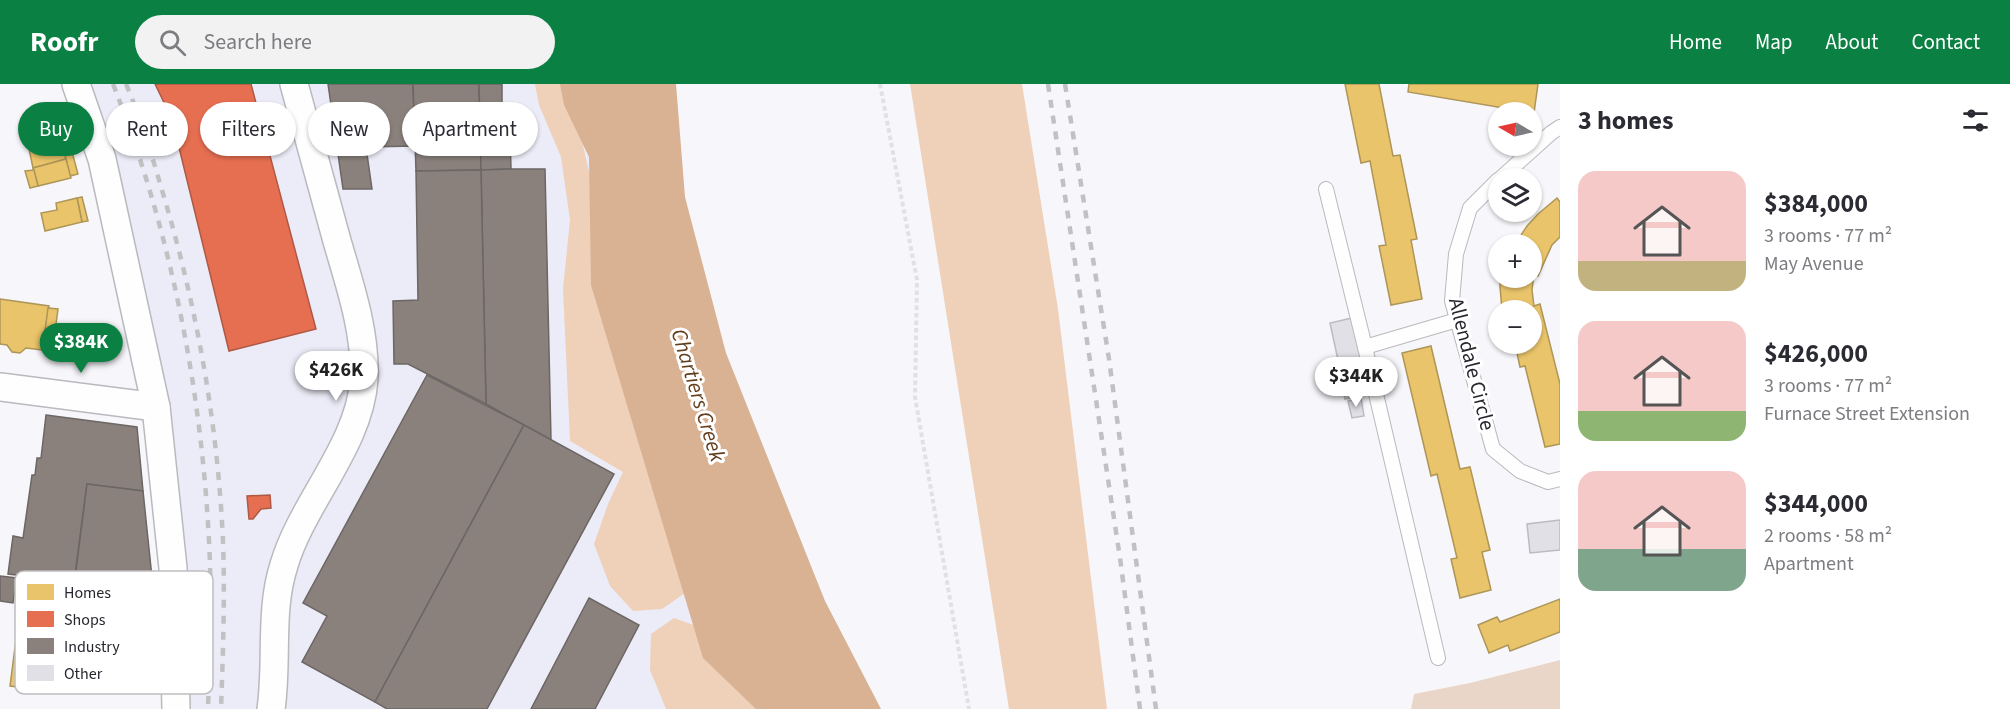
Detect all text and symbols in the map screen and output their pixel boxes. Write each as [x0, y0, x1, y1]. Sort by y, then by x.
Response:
search box [135, 15, 555, 69]
text: Roofr [30, 22, 99, 62]
icon: search [156, 26, 189, 59]
text: Search here [204, 26, 312, 58]
text: Home [1669, 27, 1722, 57]
text: Map [1755, 27, 1793, 57]
text: About [1826, 27, 1878, 57]
text: Contact [1911, 27, 1980, 57]
chip: Buy [18, 102, 94, 156]
chip: Rent [106, 102, 188, 156]
chip: Filters [200, 102, 296, 156]
chip: New [308, 102, 390, 156]
chip: Apartment [402, 102, 538, 156]
north arrow [1488, 102, 1542, 156]
map controls [1488, 102, 1542, 354]
text: 3 homes [1578, 102, 1673, 139]
icon: filters [1959, 104, 1992, 137]
button: layers [1488, 168, 1542, 222]
text: $384,000 [1764, 185, 1868, 222]
icon: home [1626, 195, 1698, 267]
text: 3 rooms · 77 m² [1764, 222, 1892, 250]
button: + [1488, 234, 1542, 288]
text: May Avenue [1764, 250, 1864, 278]
street label: Allendale Circle [1441, 294, 1503, 434]
button: − [1488, 300, 1542, 354]
pin: $384K [39, 323, 123, 374]
water label: Chartiers Creek [663, 325, 734, 466]
text: $384K [54, 328, 108, 356]
text: $426,000 [1764, 335, 1868, 372]
icon: home [1626, 345, 1698, 417]
pin: $426K [294, 351, 378, 402]
text: $426K [309, 356, 363, 384]
pin: $344K [1314, 357, 1398, 408]
text: $344K [1329, 362, 1383, 390]
text: 3 rooms · 77 m² [1764, 372, 1892, 400]
text: Furnace Street Extension [1764, 400, 1970, 428]
text: $344,000 [1764, 485, 1868, 522]
icon: home [1626, 495, 1698, 567]
text: 2 rooms · 58 m² [1764, 522, 1892, 550]
text: Apartment [1764, 550, 1854, 578]
legend [15, 571, 213, 694]
text: Homes [64, 582, 111, 604]
text: Shops [64, 609, 106, 631]
text: Industry [64, 636, 120, 658]
text: Other [64, 663, 103, 685]

